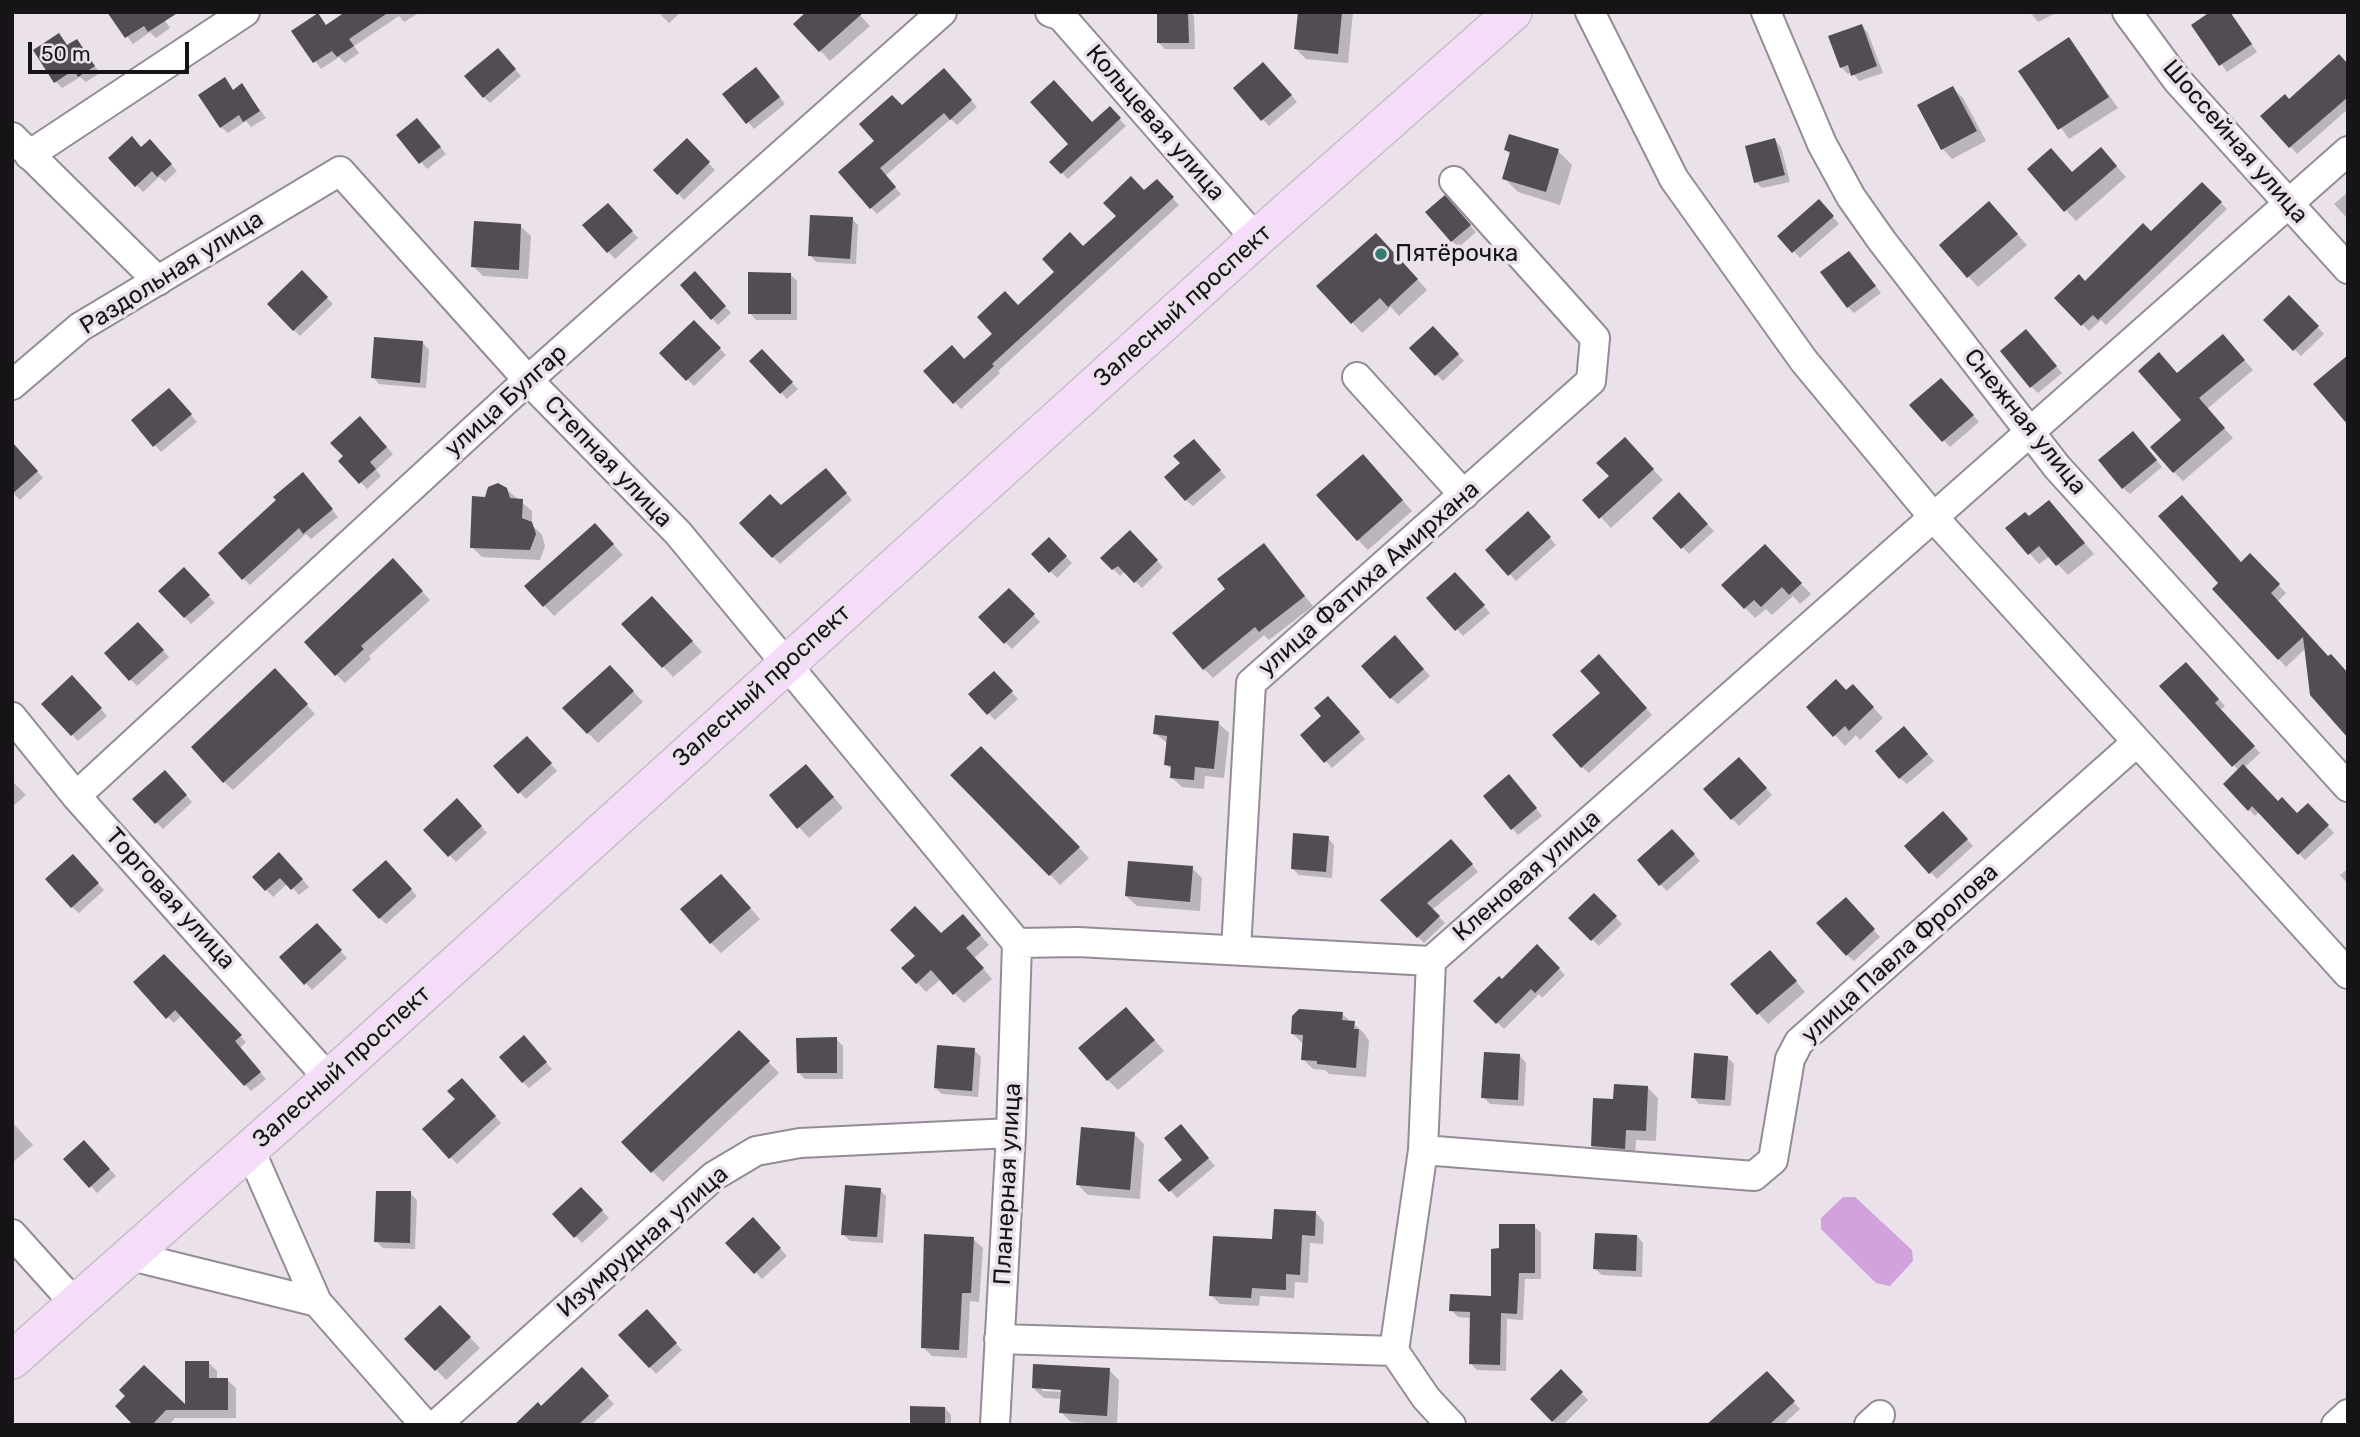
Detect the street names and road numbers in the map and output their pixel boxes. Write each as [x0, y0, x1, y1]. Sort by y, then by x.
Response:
street label: Кольцевая улица [1079, 39, 1231, 207]
street label: Шоссейная улица [2156, 54, 2314, 230]
street label: Раздольная улица [75, 205, 269, 341]
street label: Залесный проспект [1088, 219, 1278, 393]
street label: улица Булгар [439, 339, 573, 463]
street label: Снежная улица [1957, 343, 2093, 501]
street label: Степная улица [538, 390, 678, 534]
street label: улица Фатиха Амирхана [1253, 475, 1485, 683]
street label: Залесный проспект [667, 599, 857, 773]
street label: Кленовая улица [1447, 804, 1607, 948]
street label: Торговая улица [99, 822, 241, 976]
street label: улица Павла Фролова [1796, 858, 2004, 1050]
street label: Залесный проспект [247, 980, 437, 1154]
street label: Планерная улица [988, 1082, 1028, 1286]
street label: Изумрудная улица [552, 1160, 734, 1324]

